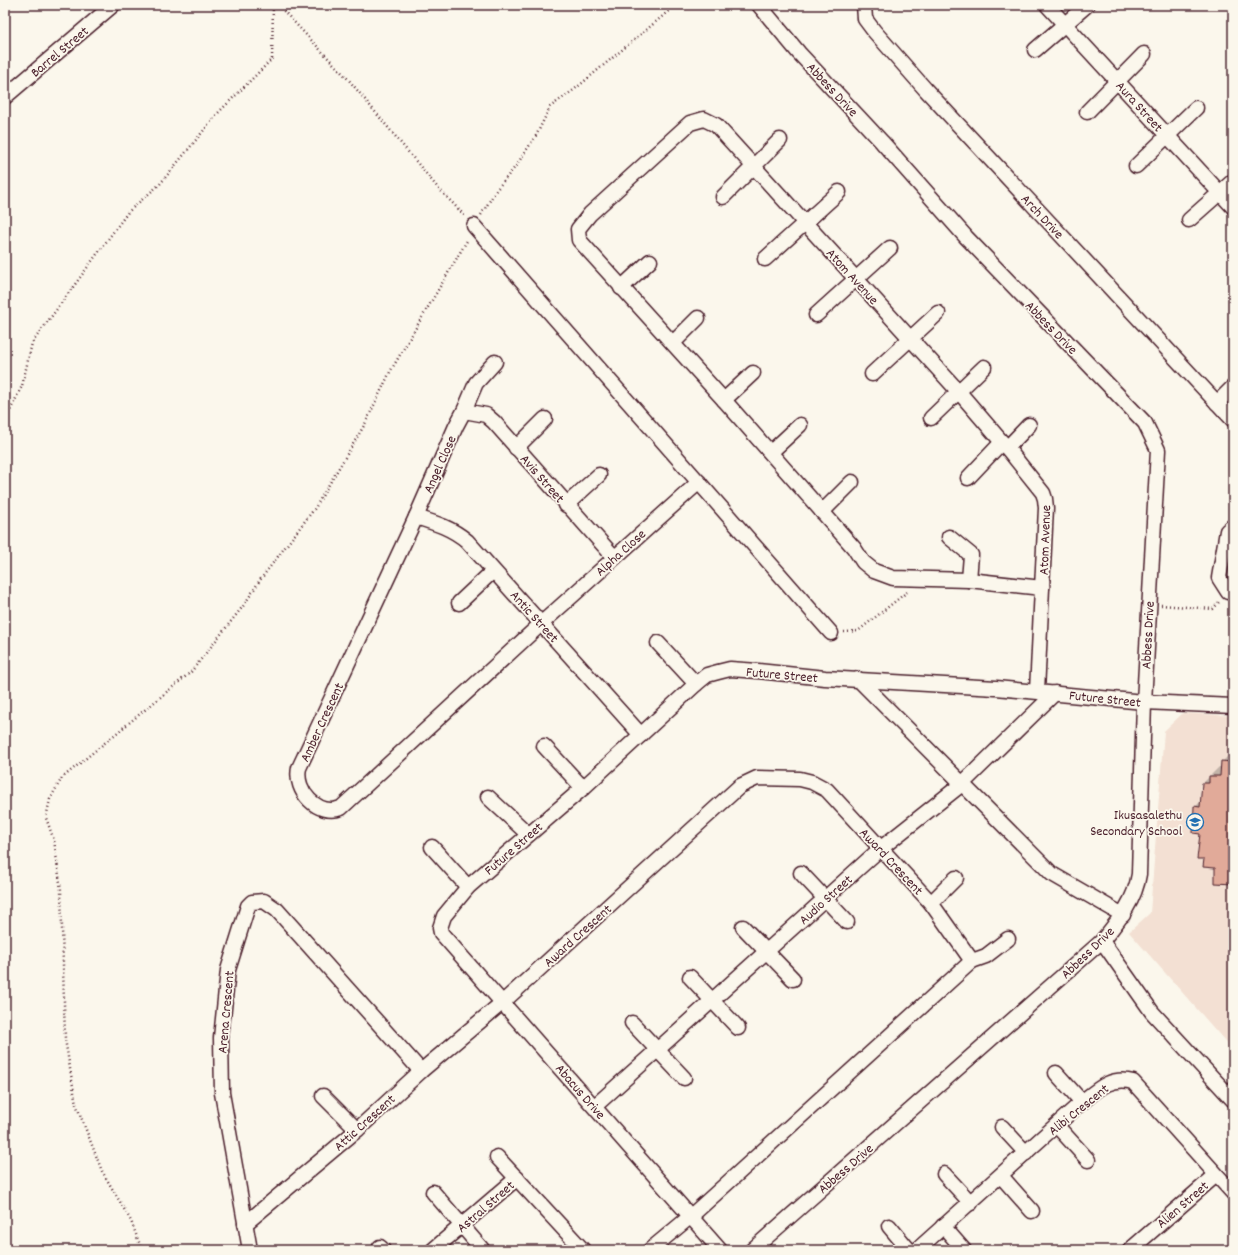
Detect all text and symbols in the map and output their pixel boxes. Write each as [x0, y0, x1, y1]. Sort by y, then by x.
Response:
street label: Barrel Street [27, 22, 94, 83]
street label: Abbess Drive [801, 59, 862, 122]
street label: Aura Street [1110, 77, 1167, 137]
street label: Arch Drive [1015, 190, 1068, 244]
street label: Atom Avenue [821, 245, 882, 310]
street label: Abbess Drive [1020, 297, 1081, 360]
street label: Angel Close [419, 433, 462, 497]
street label: Avis Street [515, 450, 568, 508]
street label: Atom Avenue [1035, 505, 1057, 575]
street label: Alpha Close [592, 525, 651, 582]
street label: Antic Street [504, 587, 563, 648]
street label: Abbess Drive [1137, 601, 1161, 670]
street label: Future Street [745, 663, 819, 689]
street label: Amber Crescent [296, 680, 350, 766]
street label: Future Street [1068, 686, 1142, 714]
place label: Ikusasalethu Secondary School [1090, 806, 1183, 842]
school or university icon: Ikusasalethu Secondary School [1185, 812, 1205, 832]
street label: Future Street [481, 818, 548, 881]
street label: Award Crescent [854, 824, 927, 901]
street label: Audio Street [795, 871, 858, 930]
street label: Award Crescent [540, 900, 617, 973]
street label: Abbess Drive [1057, 923, 1120, 984]
street label: Arena Crescent [213, 970, 241, 1054]
street label: Abacus Drive [550, 1060, 609, 1125]
street label: Alibi Crescent [1045, 1080, 1114, 1141]
street label: Attic Crescent [330, 1090, 401, 1157]
street label: Abbess Drive [814, 1140, 878, 1199]
street label: Astral Street [453, 1177, 520, 1238]
street label: Alien Street [1153, 1177, 1214, 1234]

